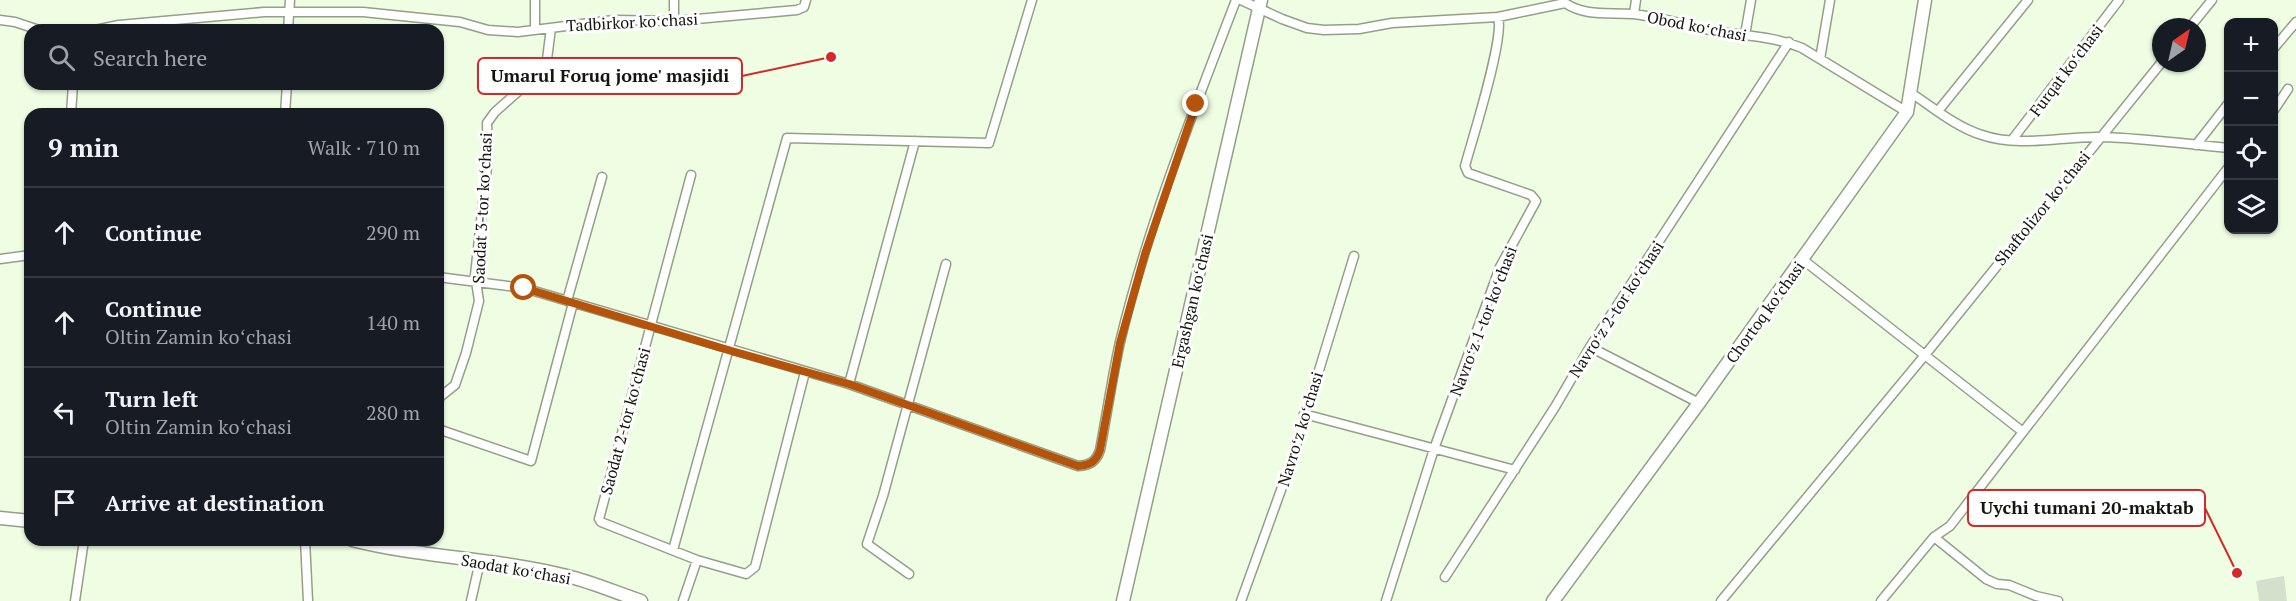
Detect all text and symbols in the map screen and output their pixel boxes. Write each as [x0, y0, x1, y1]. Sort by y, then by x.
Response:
street label: Obod koʻchasi [1645, 6, 1749, 46]
street label: Tadbirkor koʻchasi [566, 8, 699, 36]
north arrow [2152, 18, 2206, 72]
map controls [2224, 18, 2278, 234]
button: + [2224, 18, 2278, 72]
street label: Furqat koʻchasi [2024, 19, 2108, 120]
search box [24, 24, 444, 90]
icon: search [45, 41, 78, 74]
text: Search here [93, 43, 207, 72]
callout: Umarul Foruq jome' masjidi [478, 58, 742, 94]
text: Umarul Foruq jome' masjidi [491, 63, 729, 87]
button: − [2224, 72, 2278, 126]
route end [1182, 90, 1208, 116]
button: locate [2224, 126, 2278, 180]
text: 9 min [48, 130, 119, 164]
street label: Saodat 3-tor koʻchasi [467, 132, 497, 284]
text: Walk · 710 m [308, 134, 420, 161]
street label: Shaftolizor koʻchasi [1989, 146, 2095, 270]
button: layers [2224, 180, 2278, 234]
icon: ahead [48, 216, 81, 249]
text: Continue [105, 218, 202, 247]
text: 290 m [366, 219, 420, 246]
street label: Ergashgan koʻchasi [1166, 232, 1218, 370]
street label: Navroʻz 2-tor koʻchasi [1563, 236, 1669, 382]
street label: Navroʻz 1-tor koʻchasi [1444, 243, 1522, 399]
street label: Chortoq koʻchasi [1721, 256, 1810, 367]
route start [510, 274, 536, 300]
text: Continue [105, 294, 202, 323]
icon: ahead [48, 306, 81, 339]
text: 140 m [366, 309, 420, 336]
text: Oltin Zamin koʻchasi [105, 323, 292, 350]
street label: Saodat 2-tor koʻchasi [595, 345, 655, 497]
street label: Navroʻz koʻchasi [1272, 369, 1328, 489]
text: Turn left [105, 384, 198, 413]
icon: left [48, 396, 81, 429]
text: 280 m [366, 399, 420, 426]
text: Oltin Zamin koʻchasi [105, 413, 292, 440]
icon: arrive [48, 486, 81, 519]
text: Arrive at destination [105, 488, 324, 517]
callout: Uychi tumani 20-maktab [1968, 490, 2205, 526]
text: Uychi tumani 20-maktab [1980, 495, 2194, 519]
street label: Saodat koʻchasi [459, 549, 573, 590]

